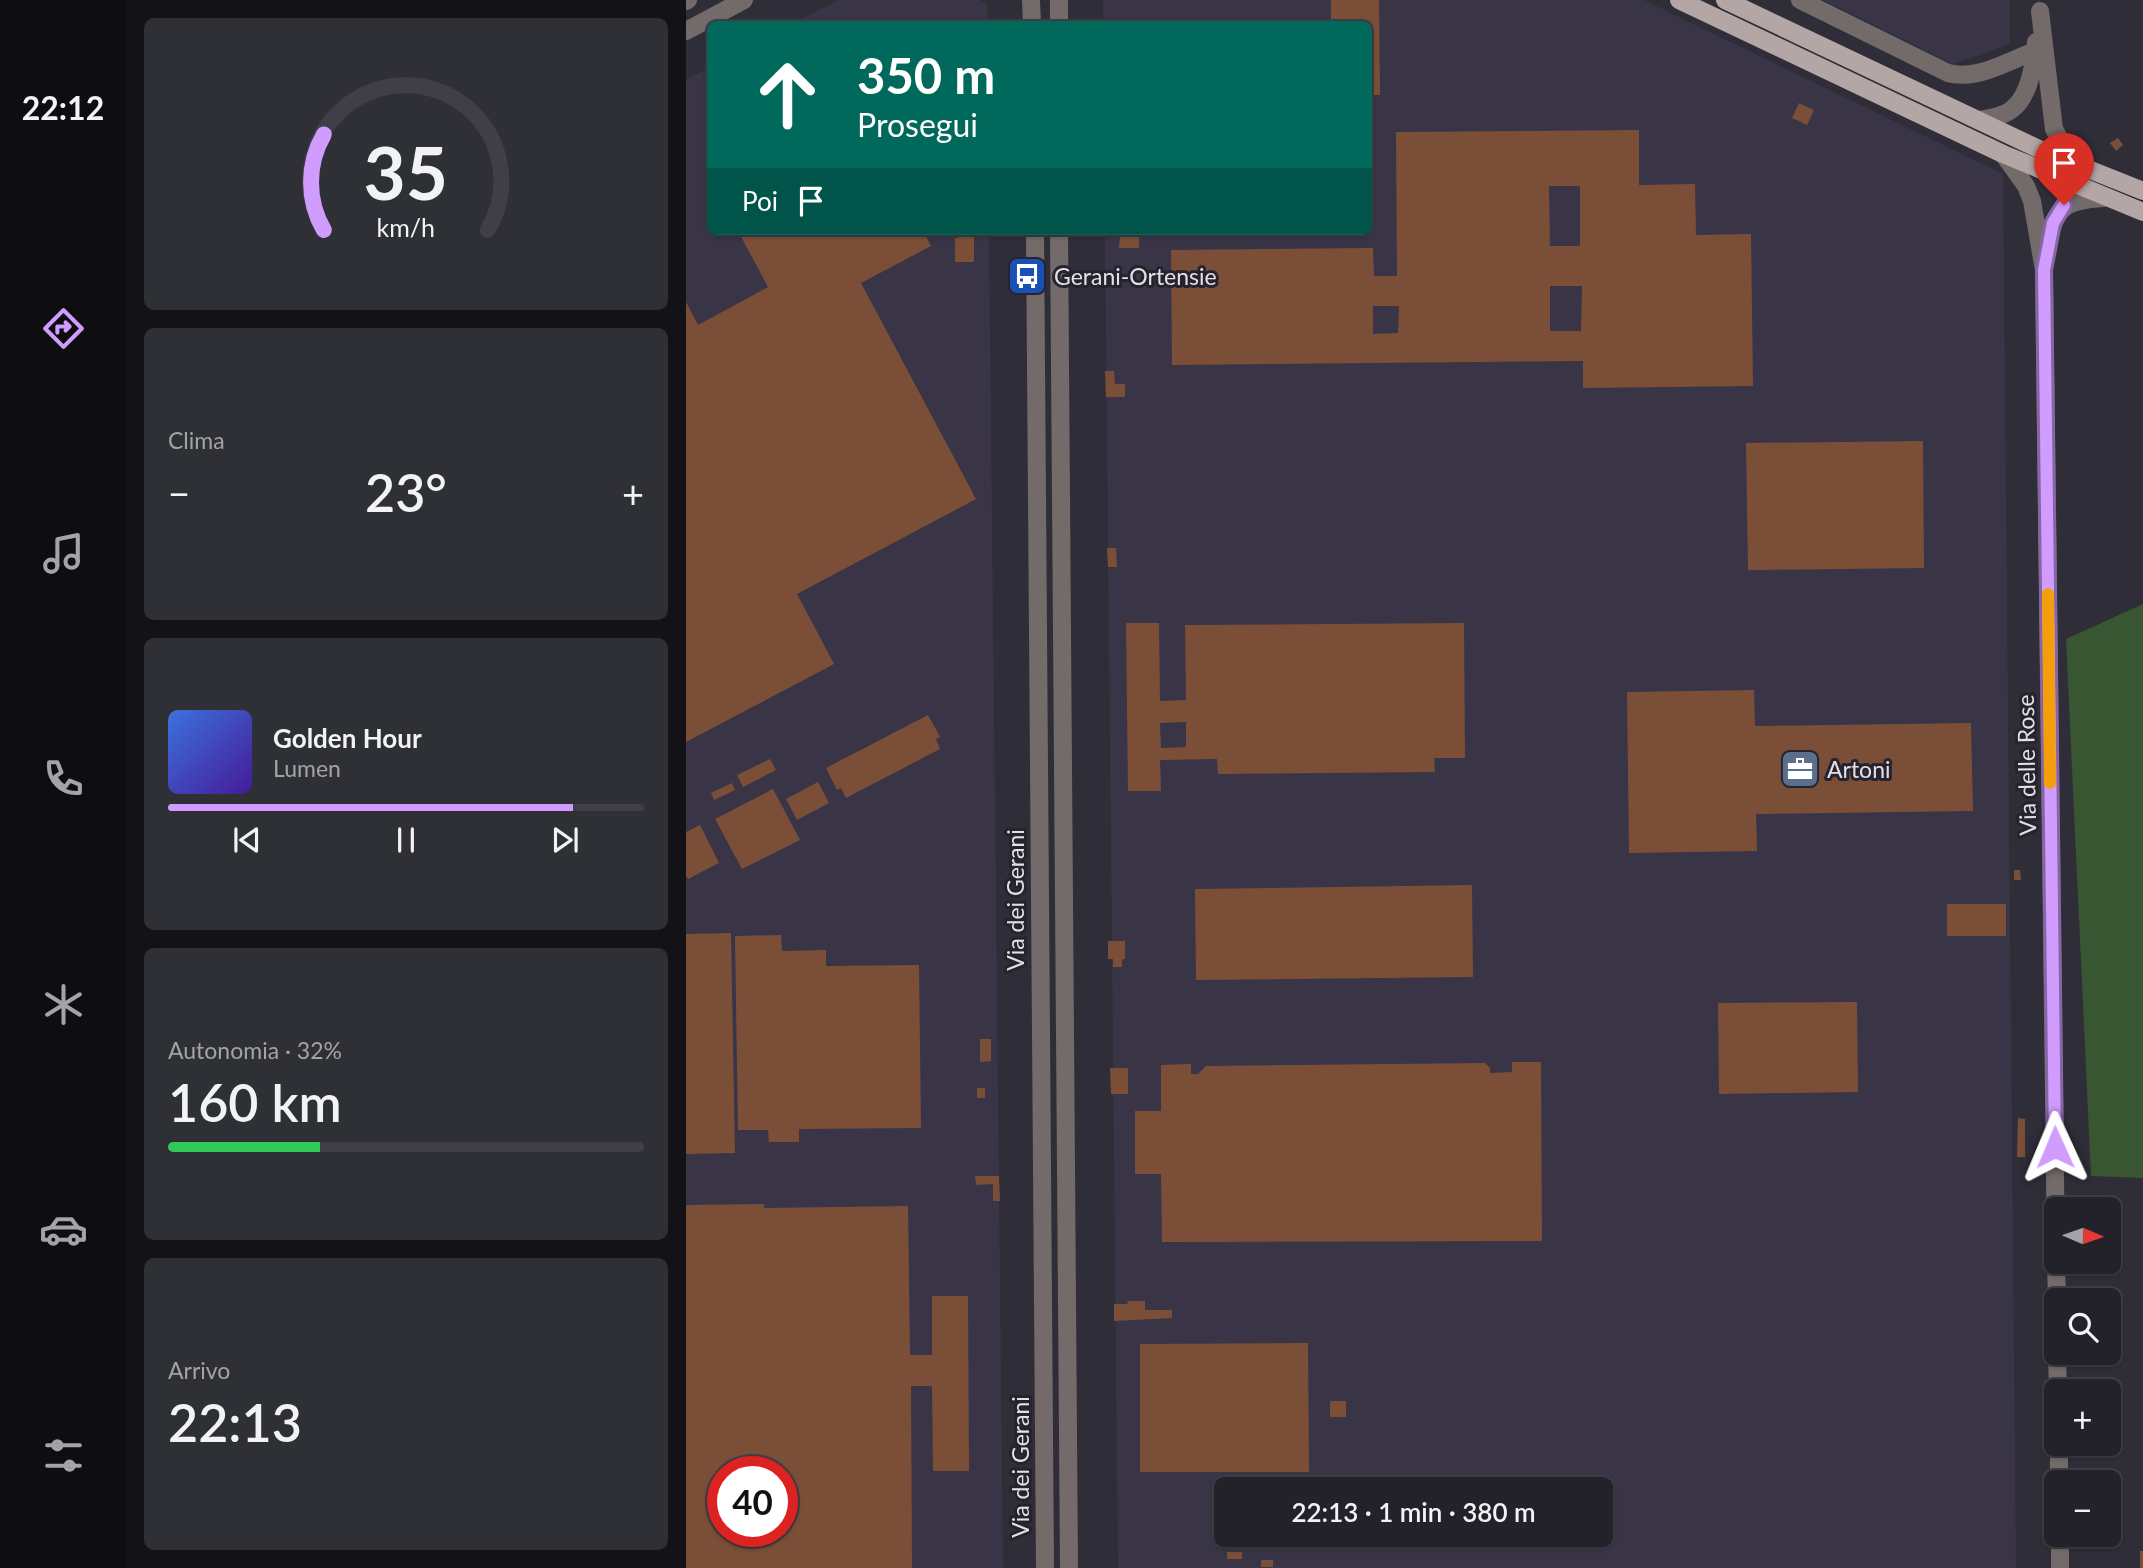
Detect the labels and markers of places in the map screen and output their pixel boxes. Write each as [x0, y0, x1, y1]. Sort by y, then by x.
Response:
pin [2034, 133, 2094, 205]
bus stop icon: Gerani-Ortensie [1006, 255, 1048, 297]
place label: Gerani-Ortensie [1054, 262, 1217, 290]
office icon: Artoni [1779, 748, 1821, 790]
place label: Artoni [1827, 755, 1890, 783]

